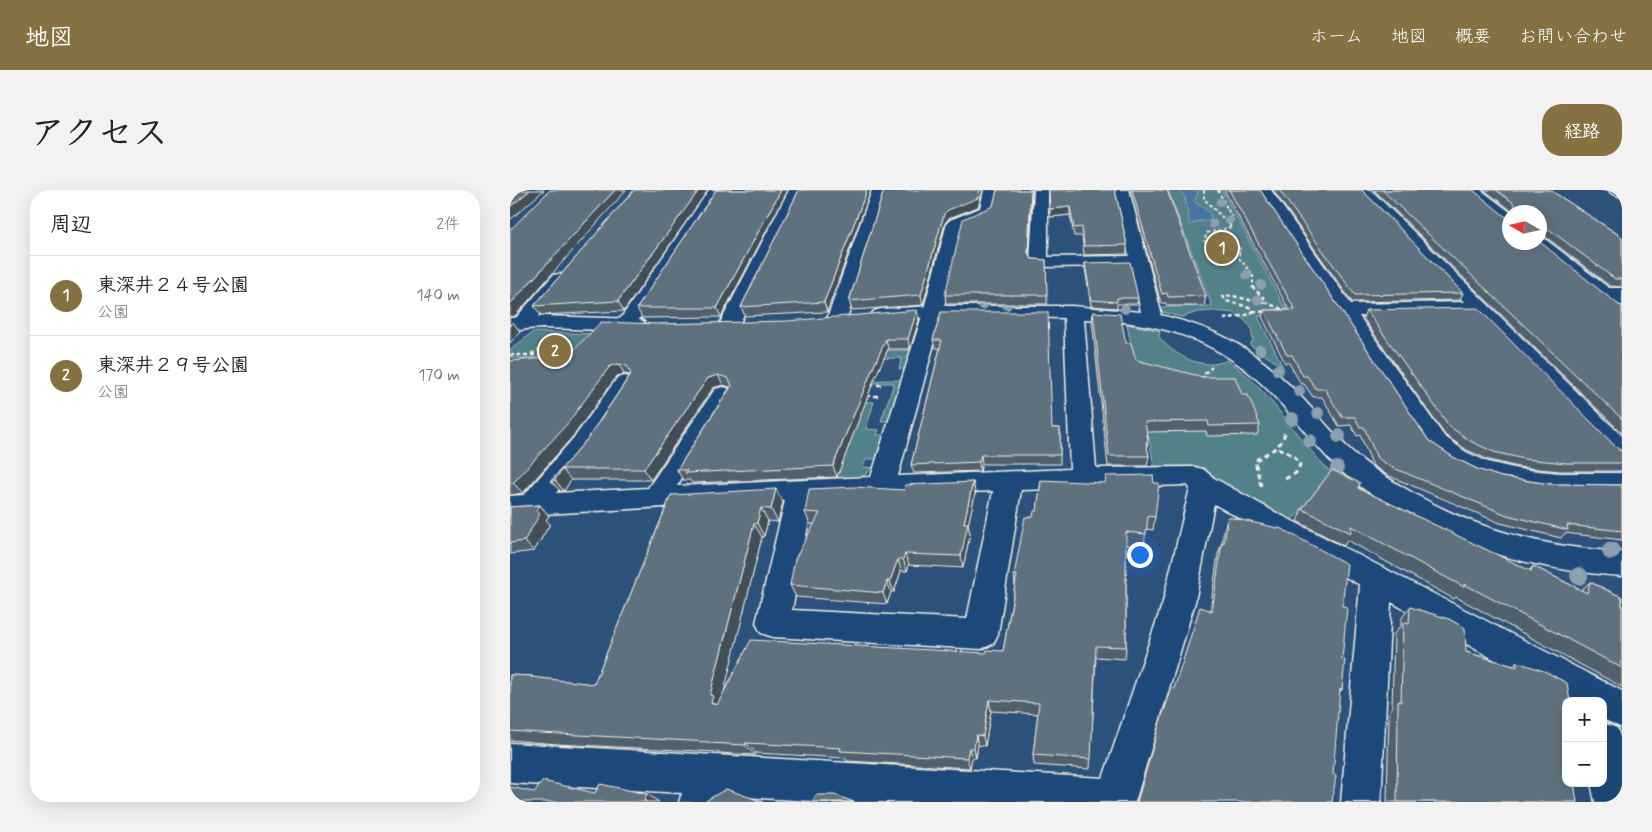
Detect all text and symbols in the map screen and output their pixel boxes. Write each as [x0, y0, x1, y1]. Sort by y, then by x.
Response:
text: 地図 [25, 23, 73, 54]
text: ホーム [1310, 25, 1363, 49]
text: 地図 [1391, 25, 1427, 49]
text: 概要 [1455, 25, 1491, 49]
text: お問い合わせ [1519, 25, 1627, 49]
button: 経路 [1542, 104, 1622, 156]
text: アクセス [30, 111, 168, 157]
north arrow [1502, 205, 1547, 250]
text: 周辺 [50, 211, 92, 239]
text: 2件 [436, 214, 460, 235]
pin: 1 [1206, 229, 1238, 267]
text: 東深井２４号公園 [97, 273, 249, 298]
text: 1 [62, 285, 70, 306]
text: 140 m [416, 285, 460, 306]
text: 公園 [97, 302, 129, 323]
pin: 2 [539, 332, 571, 370]
text: 東深井２９号公園 [97, 353, 249, 378]
text: 2 [62, 365, 70, 386]
text: 170 m [418, 365, 460, 386]
text: 公園 [97, 382, 129, 403]
your location [1127, 542, 1153, 568]
map controls [1562, 697, 1607, 787]
button: + [1562, 697, 1607, 742]
button: − [1562, 742, 1607, 787]

